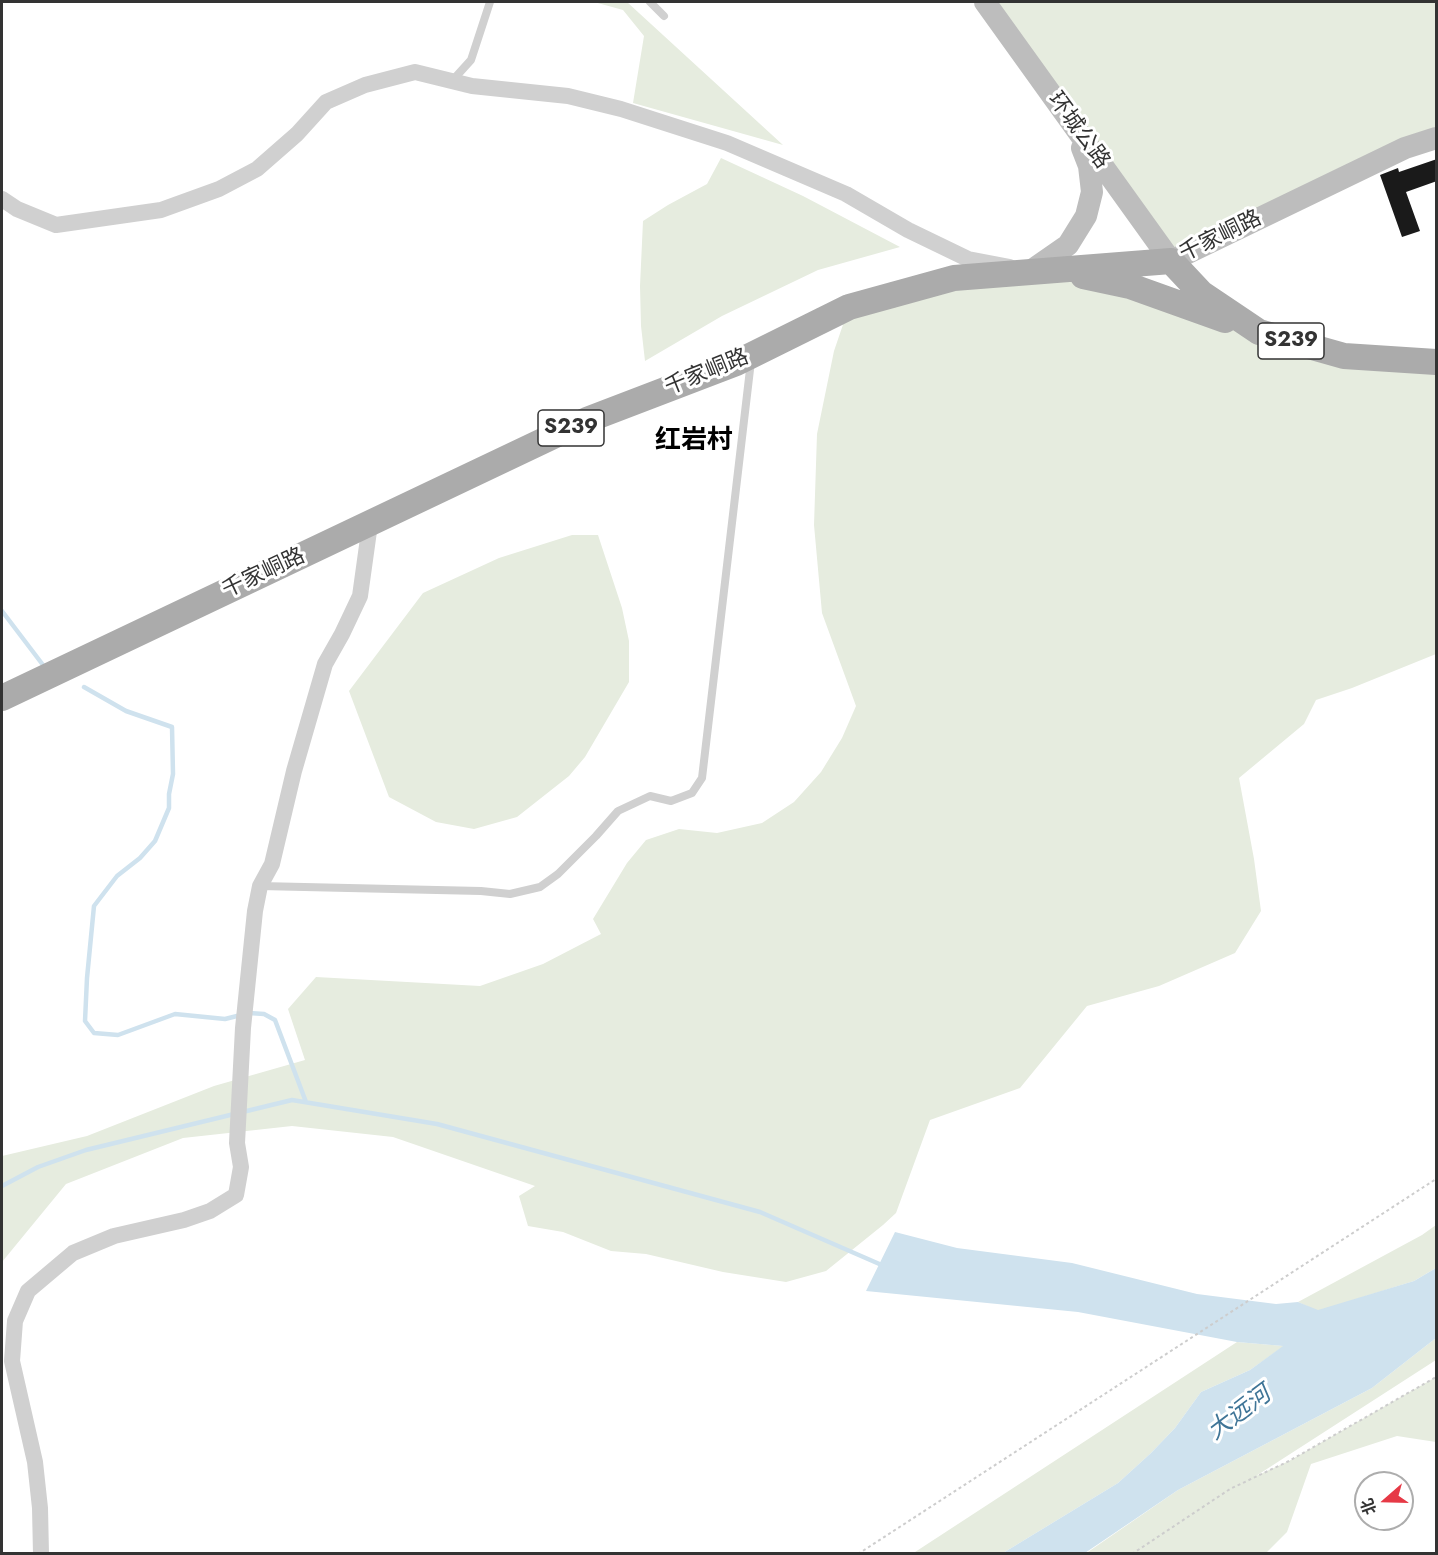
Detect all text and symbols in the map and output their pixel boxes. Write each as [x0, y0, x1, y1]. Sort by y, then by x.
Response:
street label: 环城公路 [1041, 88, 1115, 174]
street label: 千家峒路 [1176, 206, 1266, 268]
road number: S239 [1258, 323, 1324, 359]
street label: 千家峒路 [661, 344, 753, 402]
road number: S239 [538, 410, 604, 446]
district label: 红岩村 [655, 426, 733, 458]
street label: 千家峒路 [219, 543, 309, 605]
water label: 大远河 [1203, 1381, 1277, 1447]
north arrow [1354, 1471, 1414, 1531]
text: 北 [1355, 1495, 1382, 1518]

